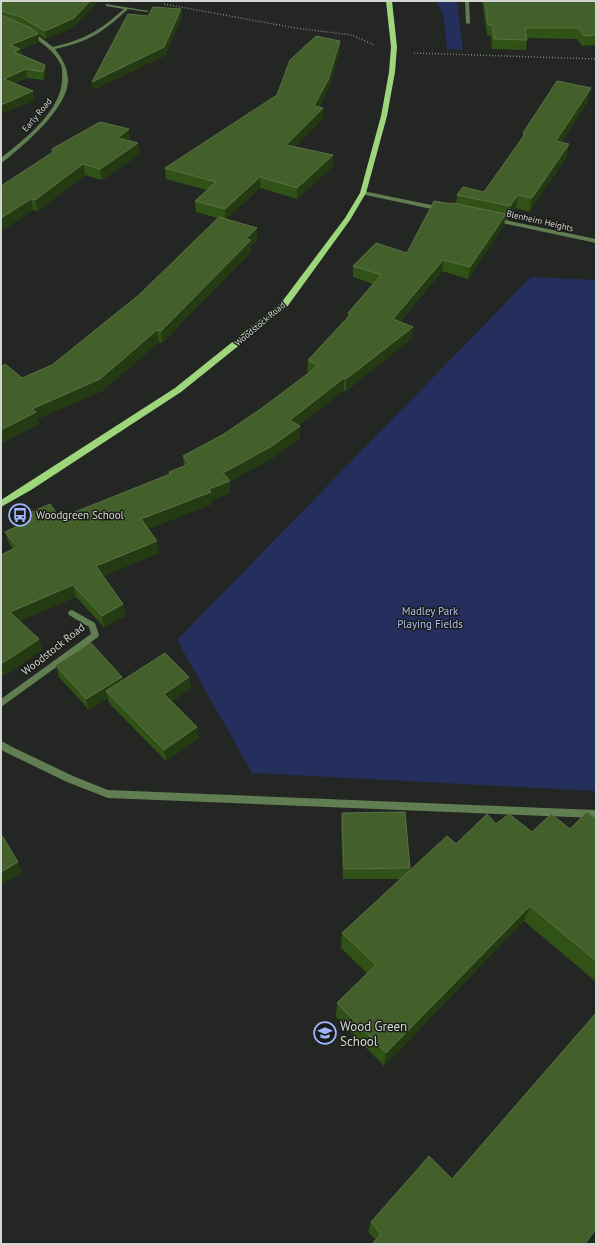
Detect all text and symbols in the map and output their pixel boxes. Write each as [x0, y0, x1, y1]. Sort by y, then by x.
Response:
street label: Early Road [19, 96, 54, 134]
street label: Blenheim Heights [505, 207, 575, 234]
street label: Woodstock Road [232, 299, 287, 348]
bus stop icon: Woodgreen School [7, 502, 33, 528]
place label: Woodgreen School [36, 508, 125, 522]
park label: Madley Park Playing Fields [397, 604, 463, 631]
street label: Woodstock Road [18, 620, 88, 678]
place label: Wood Green School [340, 1018, 407, 1050]
school or university icon: Wood Green School [312, 1020, 338, 1046]

